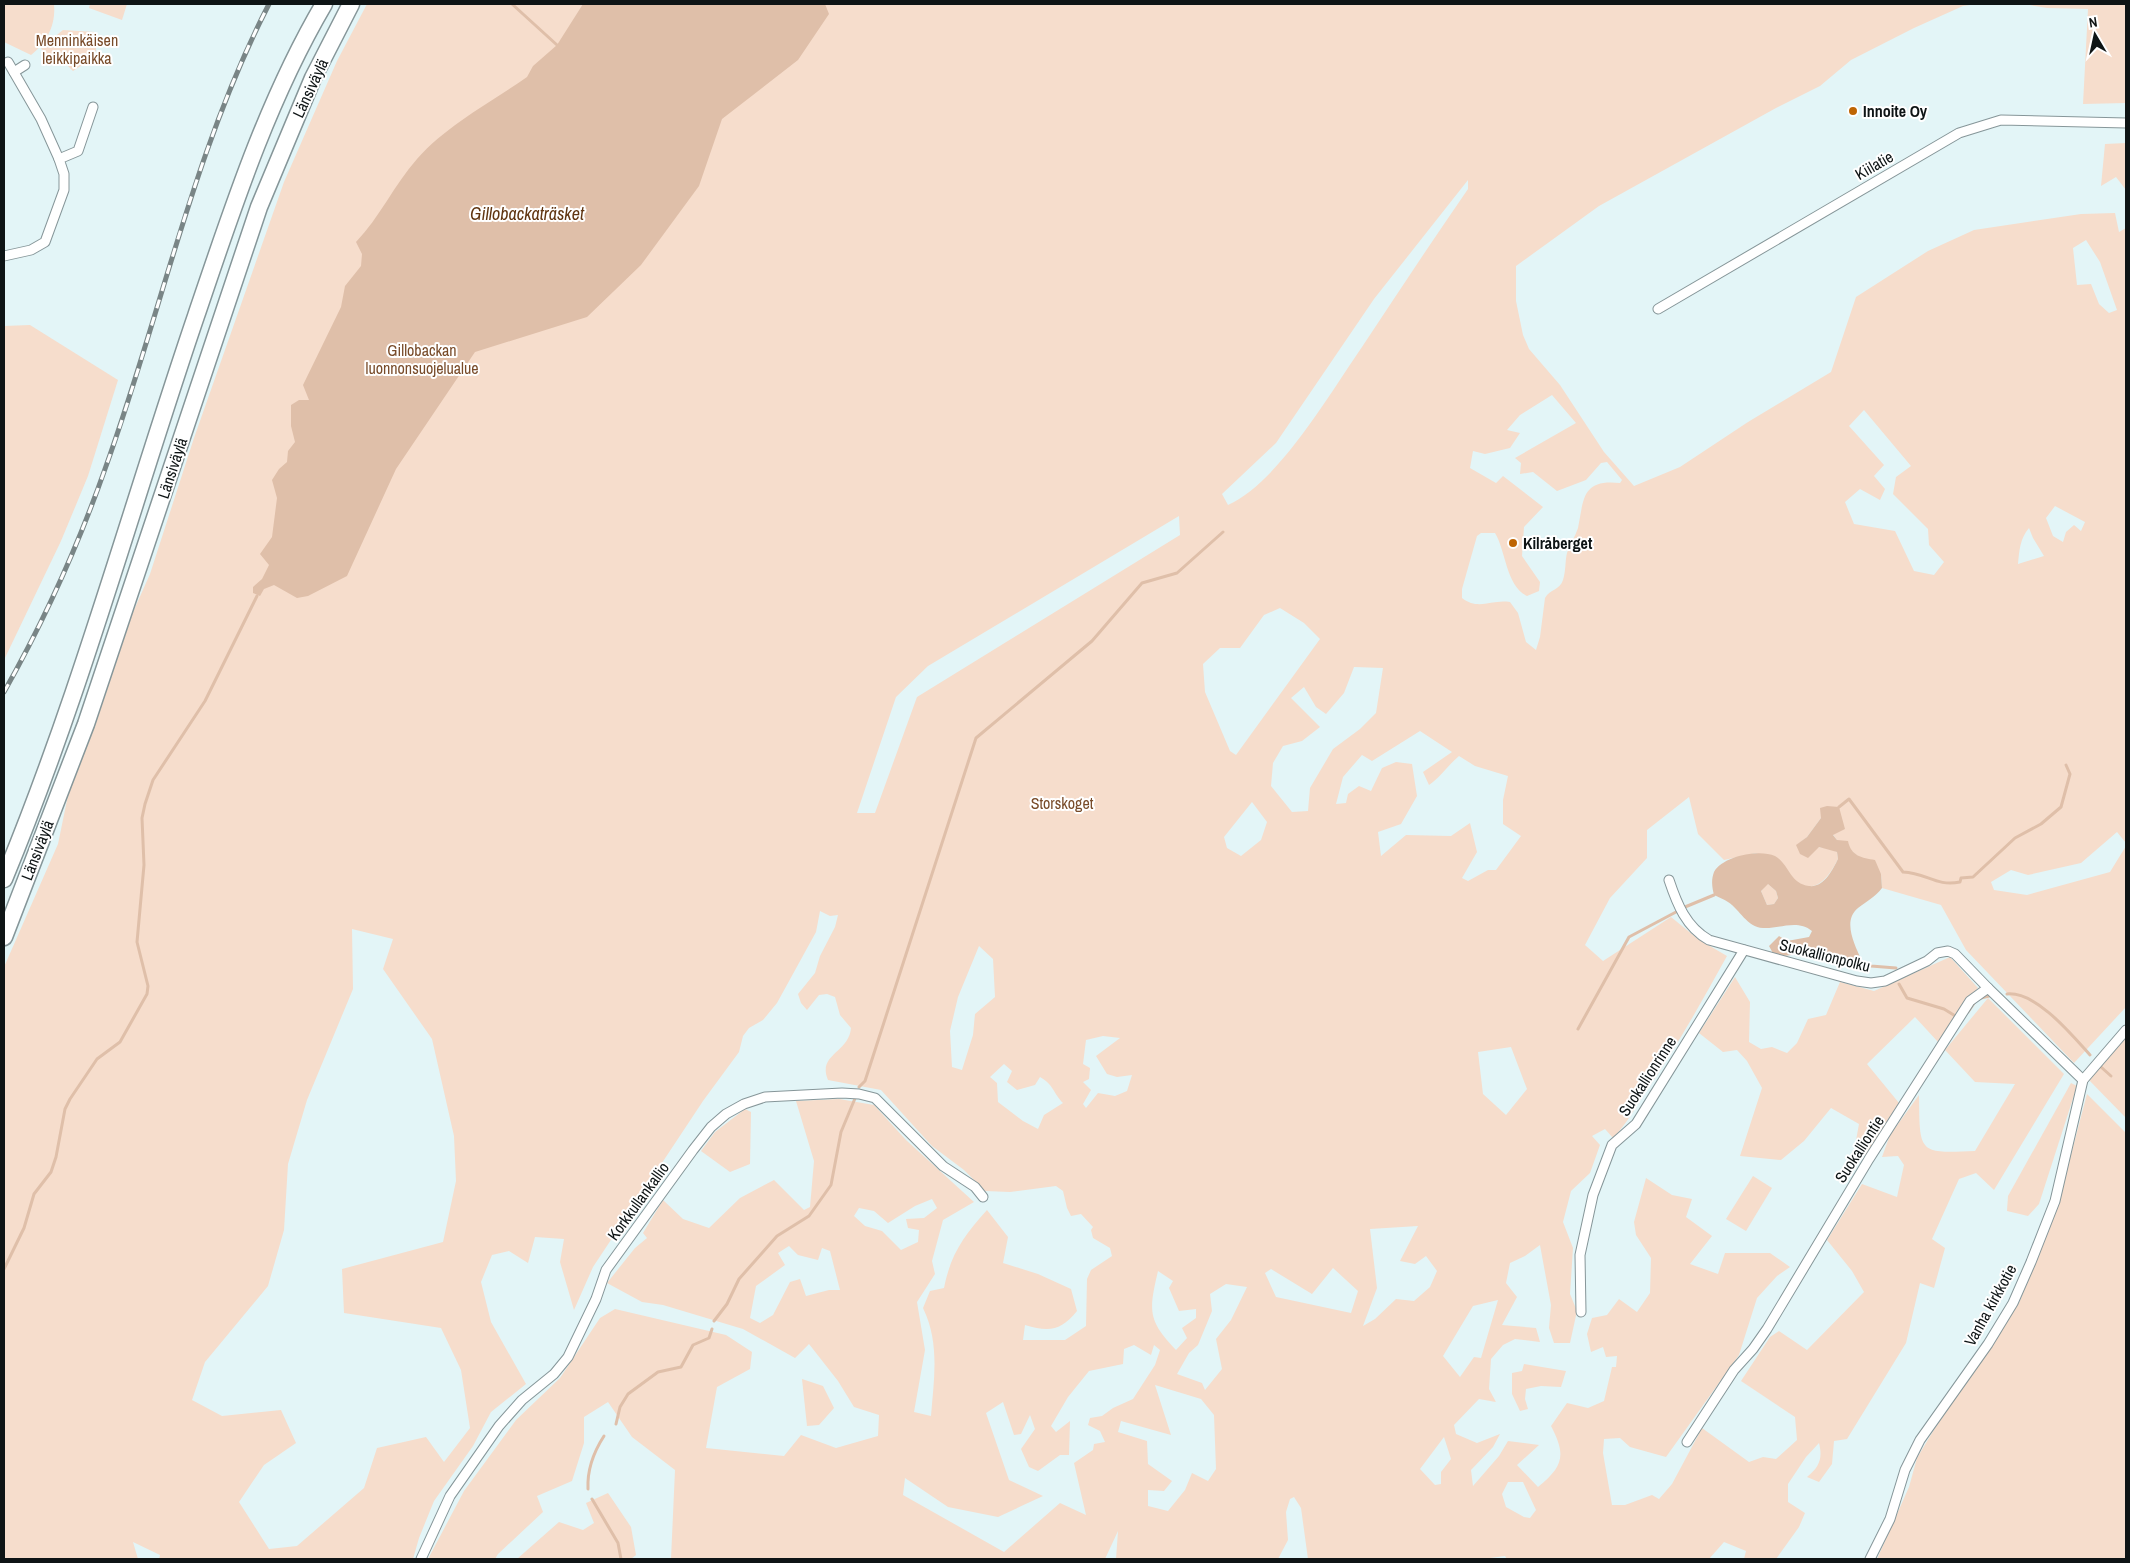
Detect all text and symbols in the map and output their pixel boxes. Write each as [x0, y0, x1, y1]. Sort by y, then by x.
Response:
north arrow [2070, 10, 2120, 60]
text: N [2087, 13, 2098, 32]
park label: Menninkäisen leikkipaikka [36, 29, 118, 69]
street label: Länsiväylä [287, 54, 334, 121]
place label: Innoite Oy [1863, 100, 1928, 122]
marker: Innoite Oy [1847, 105, 1859, 117]
street label: Kiilatie [1851, 145, 1897, 185]
water label: Gillobackaträsket [470, 201, 585, 226]
park label: Gillobackan luonnonsuojelualue [365, 339, 479, 379]
street label: Länsiväylä [152, 434, 192, 501]
place label: Kilråberget [1523, 532, 1593, 554]
marker: Kilråberget [1507, 537, 1519, 549]
park label: Storskoget [1031, 792, 1094, 814]
street label: Länsiväylä [15, 816, 59, 883]
street label: Suokallionpolku [1777, 933, 1873, 977]
street label: Suokallionrinne [1613, 1032, 1681, 1120]
street label: Suokalliontie [1829, 1111, 1889, 1187]
street label: Korkkullankallio [602, 1157, 674, 1245]
street label: Vanha kirkkotie [1959, 1260, 2021, 1350]

